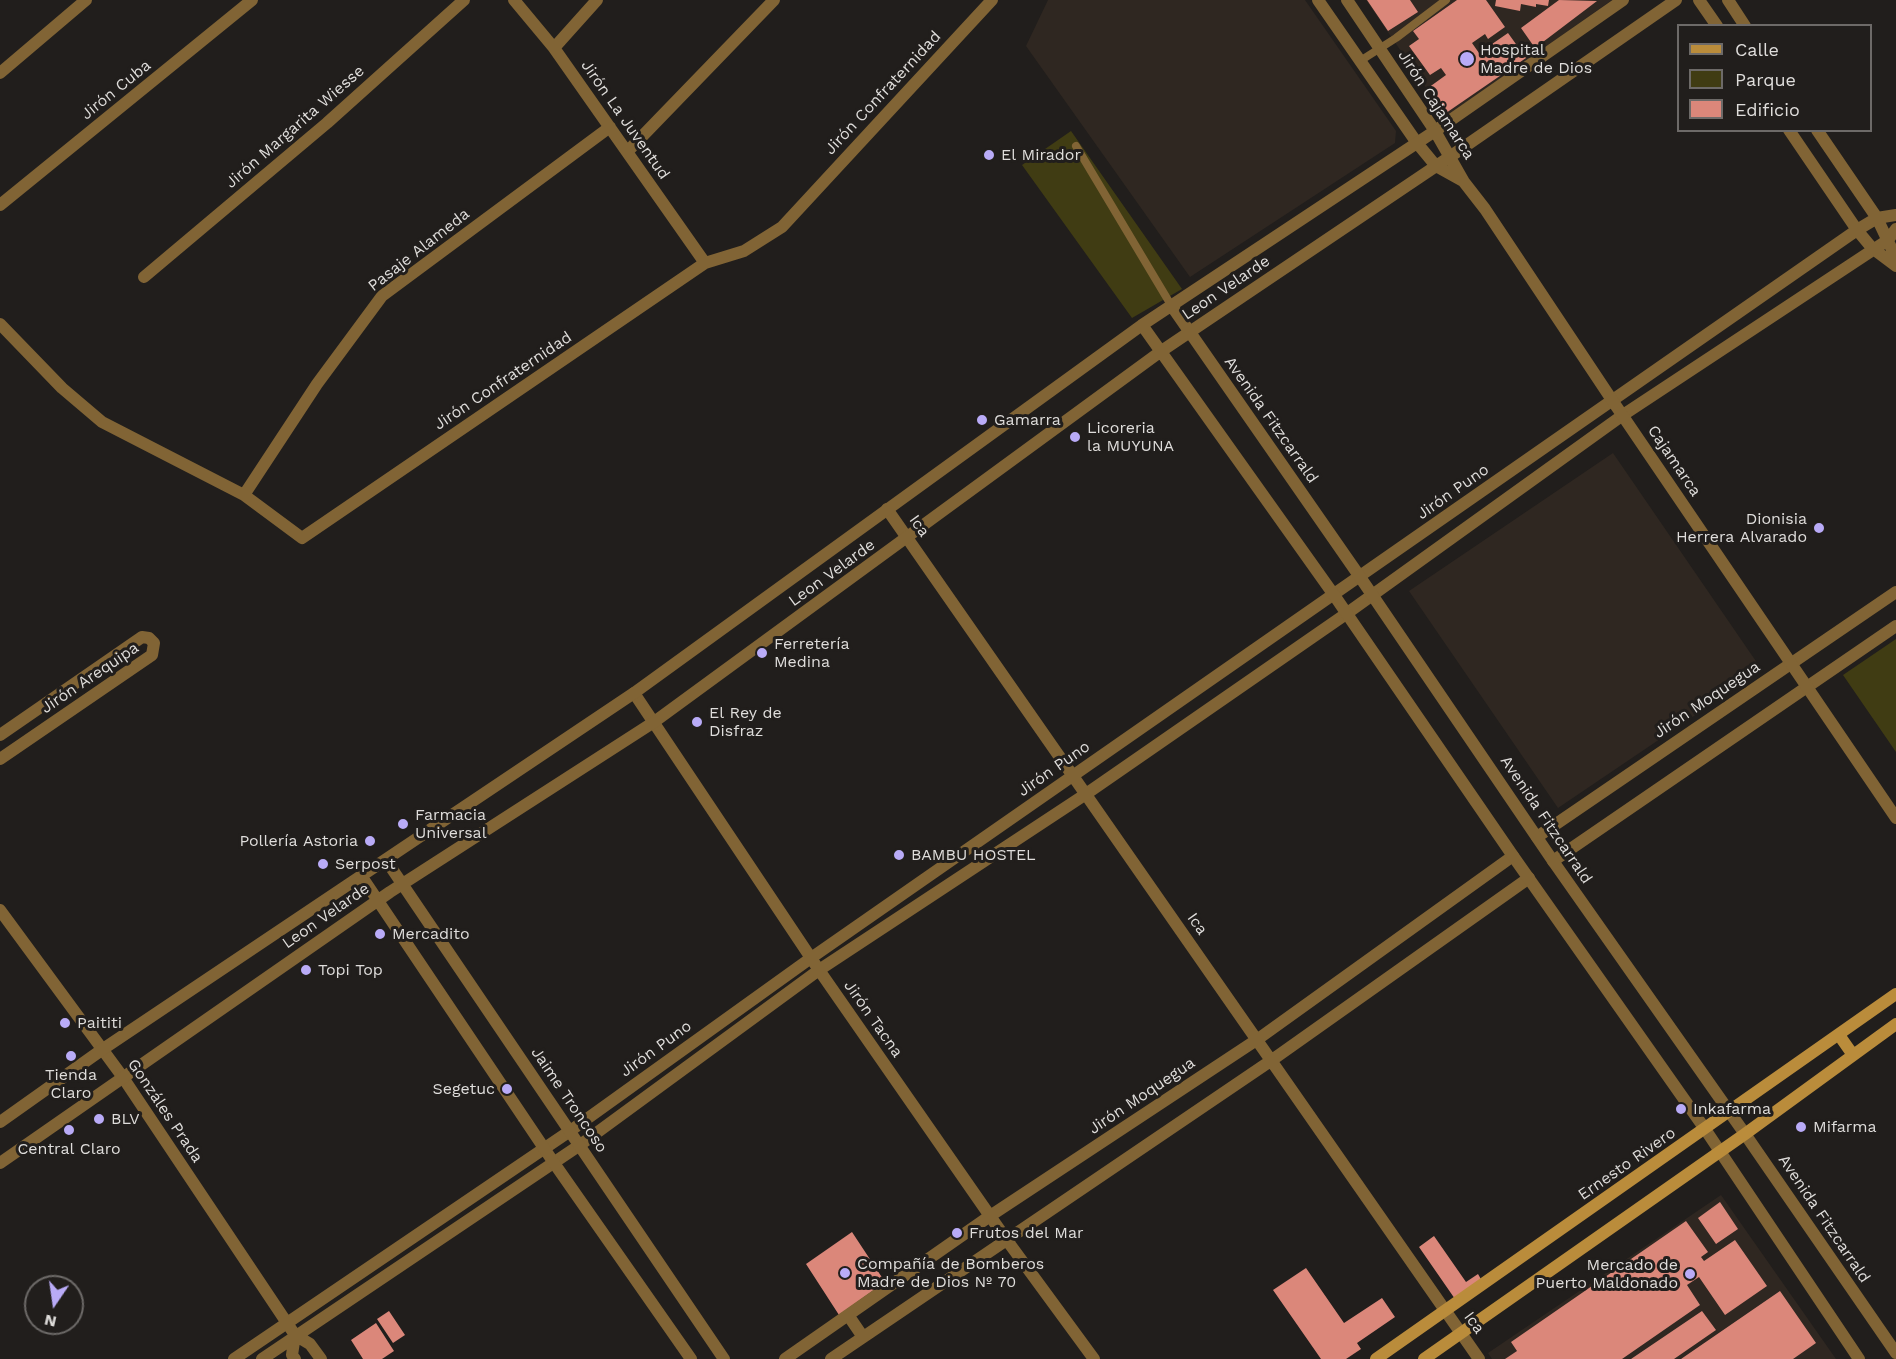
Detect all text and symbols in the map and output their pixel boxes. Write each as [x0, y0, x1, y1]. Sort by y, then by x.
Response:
legend [1677, 24, 1872, 132]
street label: Jirón Confraternidad [821, 27, 945, 159]
text: Calle [1735, 39, 1779, 60]
place label: Hospital Madre de Dios [1480, 40, 1592, 78]
street label: Jirón Cajamarca [1394, 47, 1478, 163]
marker: Hospital Madre de Dios [1458, 50, 1476, 68]
street label: Jirón Cuba [77, 56, 155, 124]
street label: Jirón La Juventud [577, 57, 673, 183]
street label: Jirón Margarita Wiesse [222, 61, 368, 193]
text: Parque [1735, 69, 1796, 90]
text: Edificio [1735, 99, 1800, 120]
place label: El Mirador [1001, 145, 1081, 165]
marker: El Mirador [982, 148, 996, 162]
street label: Pasaje Alameda [364, 204, 474, 296]
street label: Leon Velarde [1178, 252, 1274, 324]
street label: Jirón Confraternidad [431, 328, 575, 434]
street label: Avenida Fitzcarrald [1220, 353, 1322, 487]
place label: Gamarra [994, 410, 1061, 430]
marker: Gamarra [975, 413, 989, 427]
place label: Licoreria la MUYUNA [1087, 418, 1174, 456]
street label: Cajamarca [1643, 422, 1705, 500]
marker: Licoreria la MUYUNA [1068, 430, 1082, 444]
street label: Jirón Puno [1413, 460, 1493, 524]
place label: Dionisia Herrera Alvarado [1676, 509, 1807, 547]
street label: Ica [905, 511, 933, 541]
marker: Dionisia Herrera Alvarado [1812, 521, 1826, 535]
street label: Leon Velarde [785, 535, 879, 611]
place label: Ferretería Medina [774, 634, 850, 672]
street label: Jirón Arequipa [37, 638, 143, 718]
marker: Ferretería Medina [755, 646, 769, 660]
street label: Jirón Moquegua [1650, 657, 1764, 743]
place label: El Rey de Disfraz [709, 703, 782, 741]
marker: El Rey de Disfraz [690, 715, 704, 729]
street label: Jirón Puno [1014, 737, 1094, 801]
street label: Avenida Fitzcarrald [1496, 752, 1596, 888]
place label: Farmacia Universal [415, 805, 487, 843]
marker: Farmacia Universal [396, 817, 410, 831]
place label: Pollería Astoria [239, 831, 358, 851]
marker: Pollería Astoria [363, 834, 377, 848]
place label: BAMBU HOSTEL [911, 845, 1036, 865]
marker: BAMBU HOSTEL [892, 848, 906, 862]
place label: Serpost [335, 854, 396, 874]
marker: Serpost [316, 857, 330, 871]
street label: Leon Velarde [279, 879, 373, 953]
street label: Ica [1183, 909, 1211, 939]
place label: Mercadito [392, 924, 470, 944]
marker: Mercadito [373, 927, 387, 941]
place label: Topi Top [318, 960, 383, 980]
marker: Topi Top [299, 963, 313, 977]
street label: Jirón Tacna [839, 977, 907, 1061]
place label: Paititi [77, 1013, 122, 1033]
marker: Paititi [58, 1016, 72, 1030]
street label: Jirón Puno [617, 1017, 695, 1081]
street label: Jaime Troncoso [527, 1044, 611, 1156]
marker: Tienda Claro [64, 1049, 78, 1063]
street label: Jirón Moquegua [1085, 1053, 1199, 1139]
street label: Gonzáles Prada [123, 1056, 207, 1166]
place label: Tienda Claro [45, 1065, 97, 1103]
place label: Segetuc [432, 1079, 495, 1099]
marker: Segetuc [500, 1082, 514, 1096]
place label: Inkafarma [1693, 1099, 1771, 1119]
marker: Inkafarma [1674, 1102, 1688, 1116]
place label: BLV [111, 1109, 140, 1129]
marker: BLV [92, 1112, 106, 1126]
place label: Mifarma [1813, 1117, 1877, 1137]
marker: Mifarma [1794, 1120, 1808, 1134]
marker: Central Claro [62, 1123, 76, 1137]
street label: Ernesto Rivero [1575, 1123, 1679, 1205]
place label: Central Claro [17, 1139, 121, 1159]
street label: Avenida Fitzcarrald [1774, 1151, 1874, 1287]
place label: Frutos del Mar [969, 1223, 1083, 1243]
marker: Frutos del Mar [950, 1226, 964, 1240]
place label: Compañía de Bomberos Madre de Dios Nº 70 [857, 1254, 1044, 1292]
place label: Mercado de Puerto Maldonado [1536, 1255, 1678, 1293]
marker: Compañía de Bomberos Madre de Dios Nº 70 [838, 1266, 852, 1280]
marker: Mercado de Puerto Maldonado [1683, 1267, 1697, 1281]
north arrow [24, 1275, 84, 1335]
street label: Ica [1460, 1308, 1488, 1338]
text: N [42, 1310, 58, 1332]

